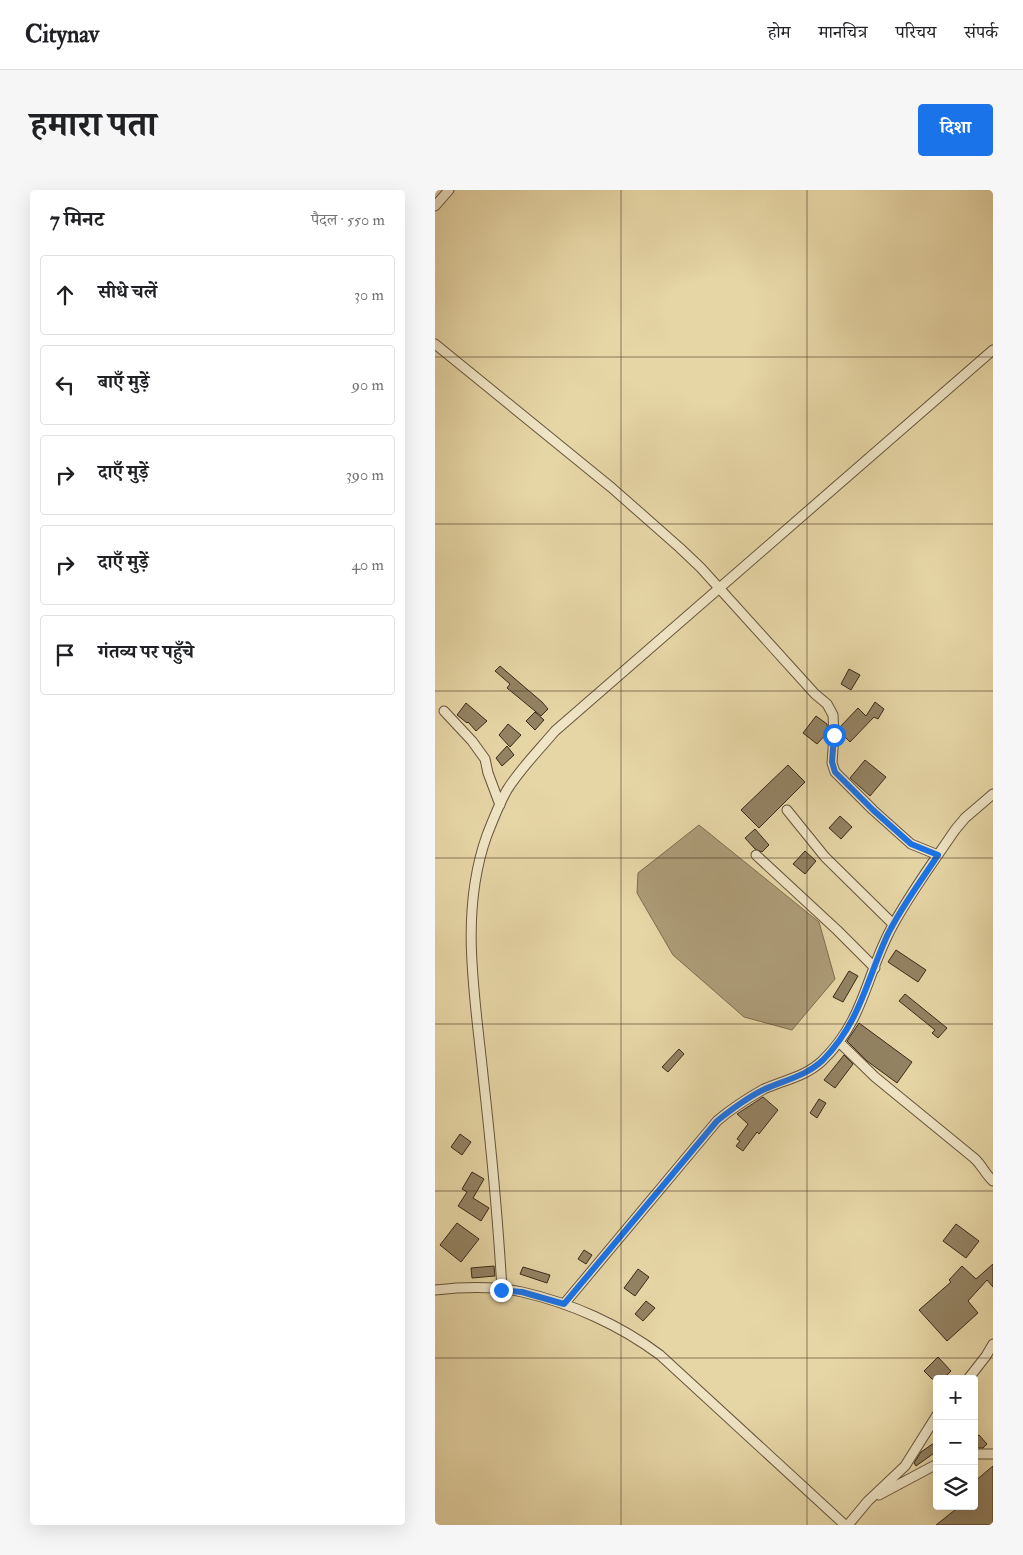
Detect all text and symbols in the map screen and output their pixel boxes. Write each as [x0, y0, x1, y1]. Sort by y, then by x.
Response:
text: Citynav [25, 19, 99, 50]
text: होम [768, 21, 791, 44]
text: मानचित्र [819, 21, 867, 44]
text: परिचय [895, 21, 936, 44]
text: संपर्क [964, 21, 998, 44]
text: हमारा पता [30, 103, 156, 147]
button: दिशा [918, 104, 993, 156]
text: 7 मिनट [50, 206, 104, 233]
text: पैदल · 550 m [311, 210, 385, 230]
text: सीधे चलें [98, 280, 157, 304]
icon: ahead [51, 281, 79, 309]
text: 30 m [354, 285, 384, 305]
text: बाएँ मुड़ें [98, 370, 149, 394]
icon: left [51, 371, 79, 399]
text: 90 m [352, 375, 384, 395]
text: दाएँ मुड़ें [98, 460, 149, 484]
icon: right [51, 461, 79, 489]
text: 390 m [346, 465, 384, 485]
text: दाएँ मुड़ें [98, 550, 149, 574]
icon: right [51, 551, 79, 579]
text: 40 m [351, 555, 384, 575]
text: गंतव्य पर पहुँचे [98, 640, 194, 664]
icon: arrive [51, 641, 79, 669]
route start [823, 724, 846, 747]
route end [490, 1279, 513, 1302]
map controls [933, 1375, 978, 1510]
button: + [933, 1375, 978, 1420]
button: − [933, 1420, 978, 1465]
button: layers [933, 1465, 978, 1510]

